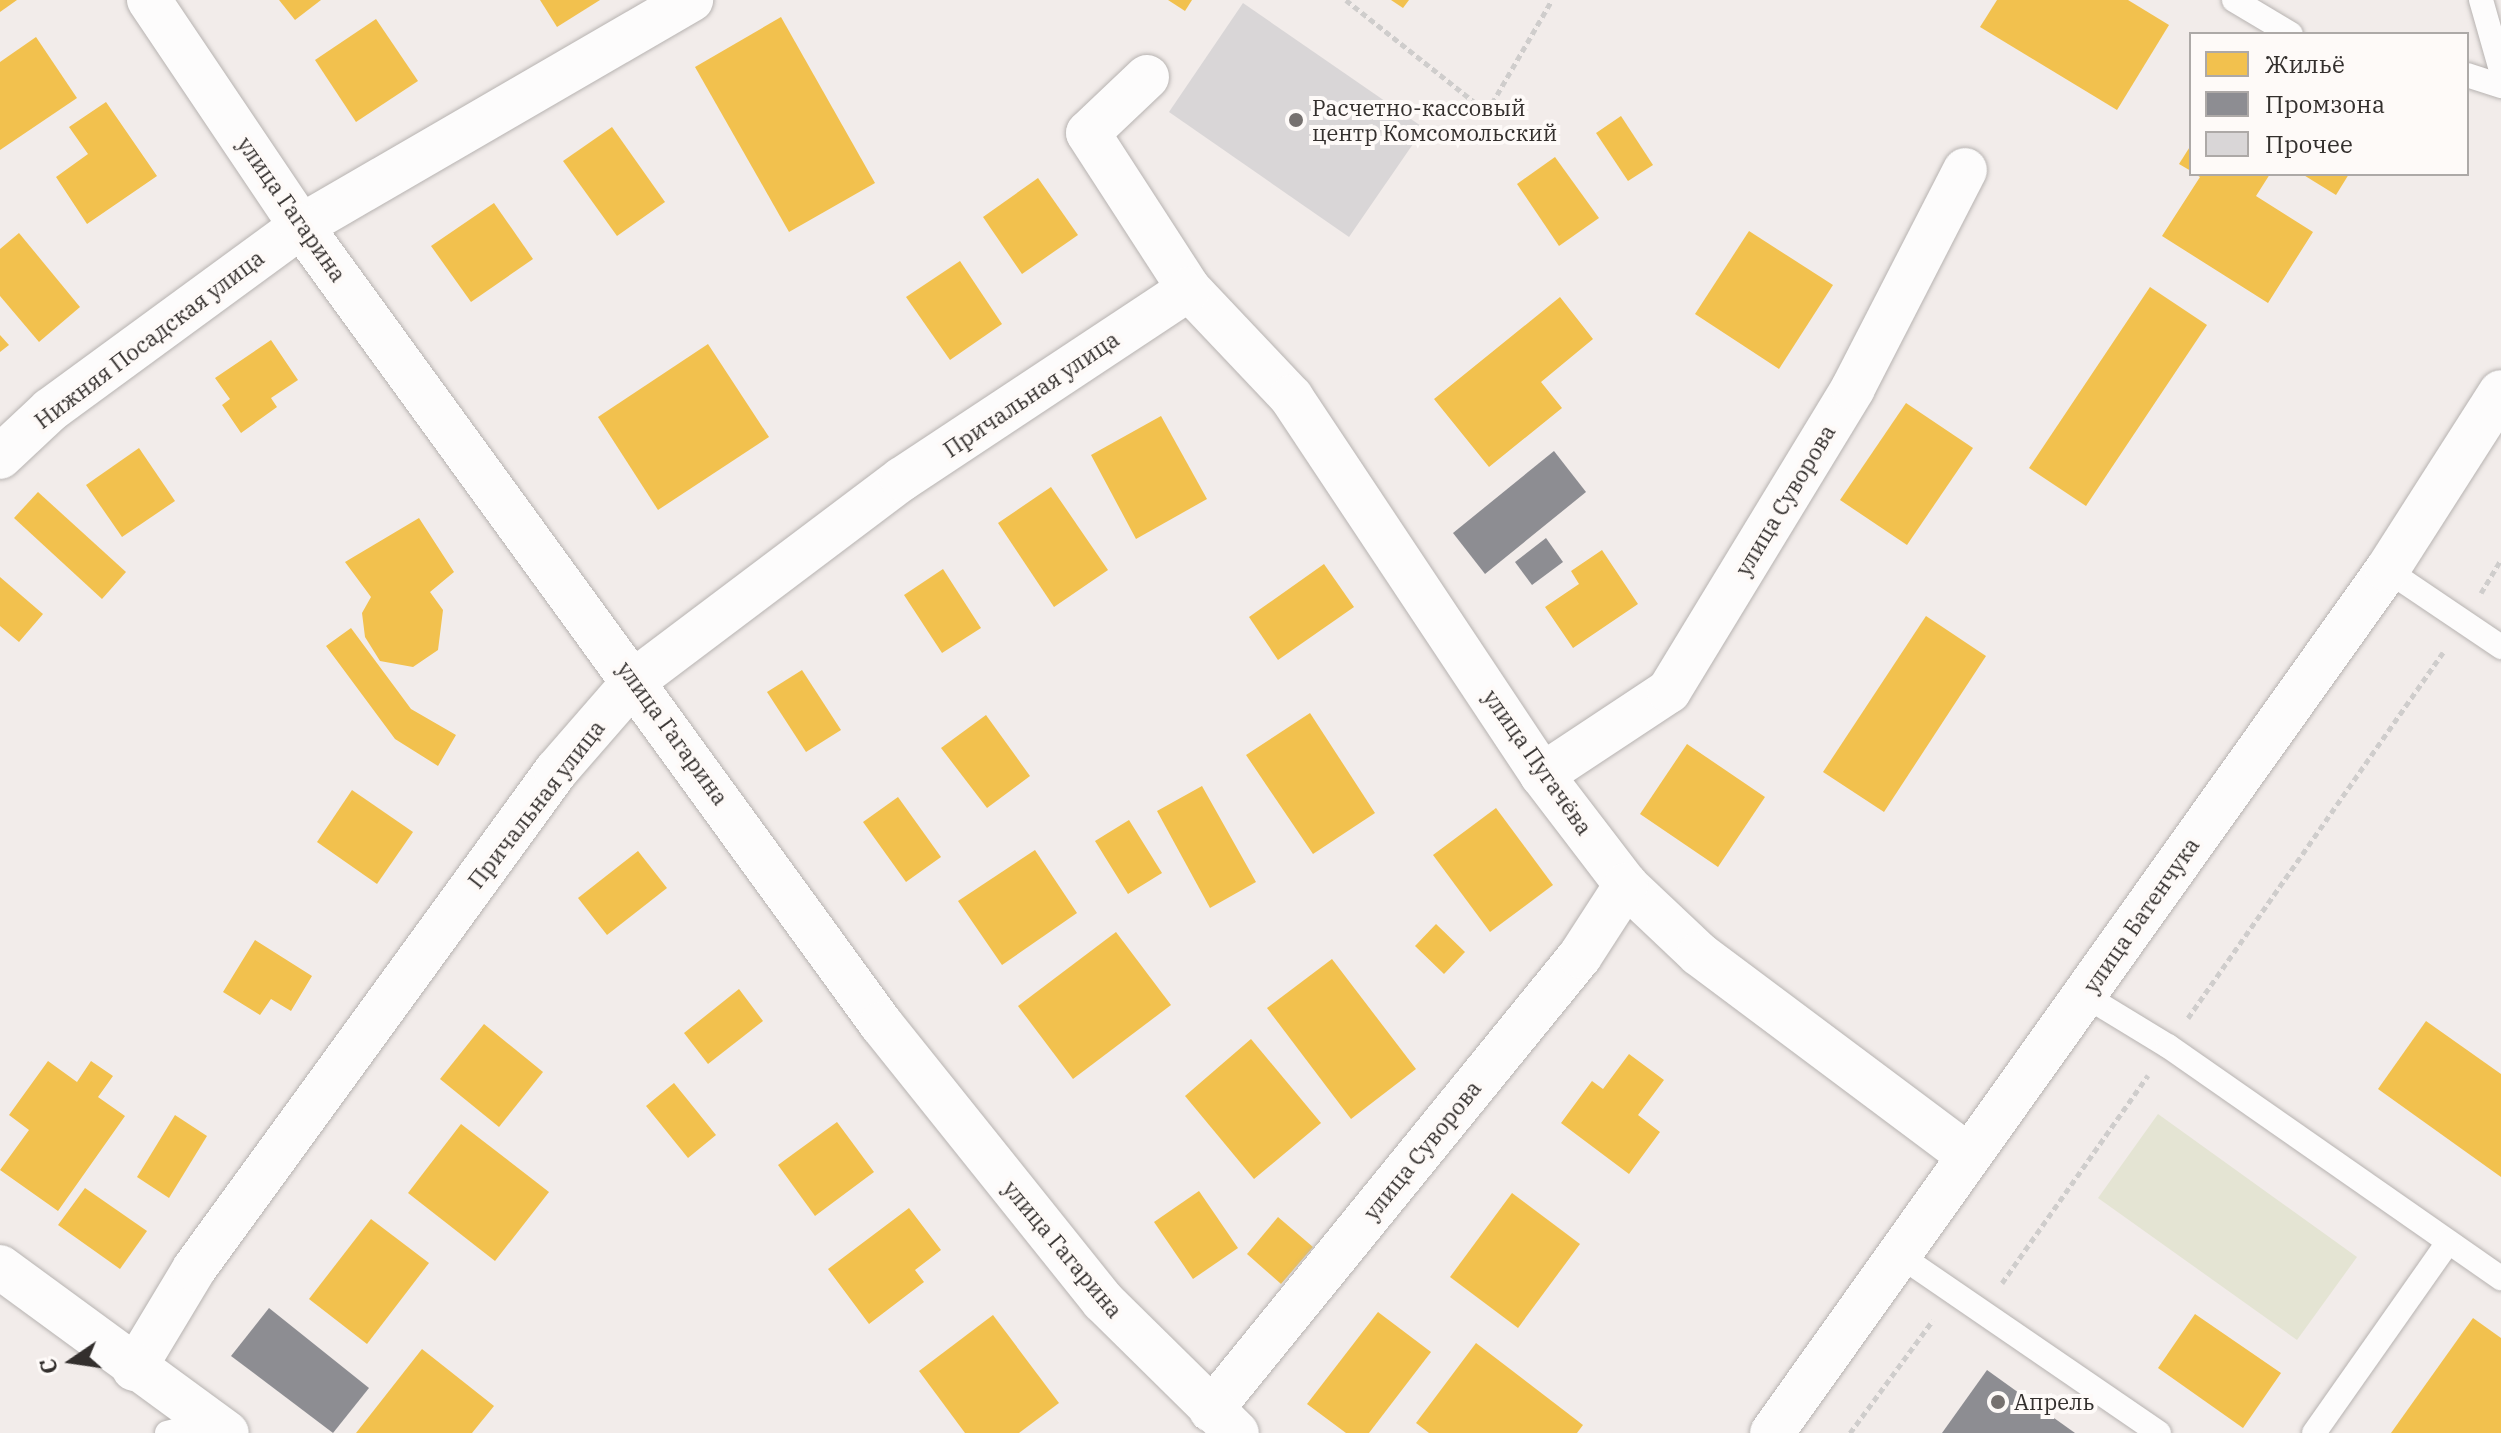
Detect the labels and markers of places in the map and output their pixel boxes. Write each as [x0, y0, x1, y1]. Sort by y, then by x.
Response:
place label: Расчетно-кассовый центр Комсомольский [1312, 94, 1557, 146]
marker: Расчетно-кассовый центр Комсомольский [1287, 111, 1305, 129]
place label: Апрель [2014, 1389, 2094, 1415]
marker: Апрель [1989, 1393, 2007, 1411]

